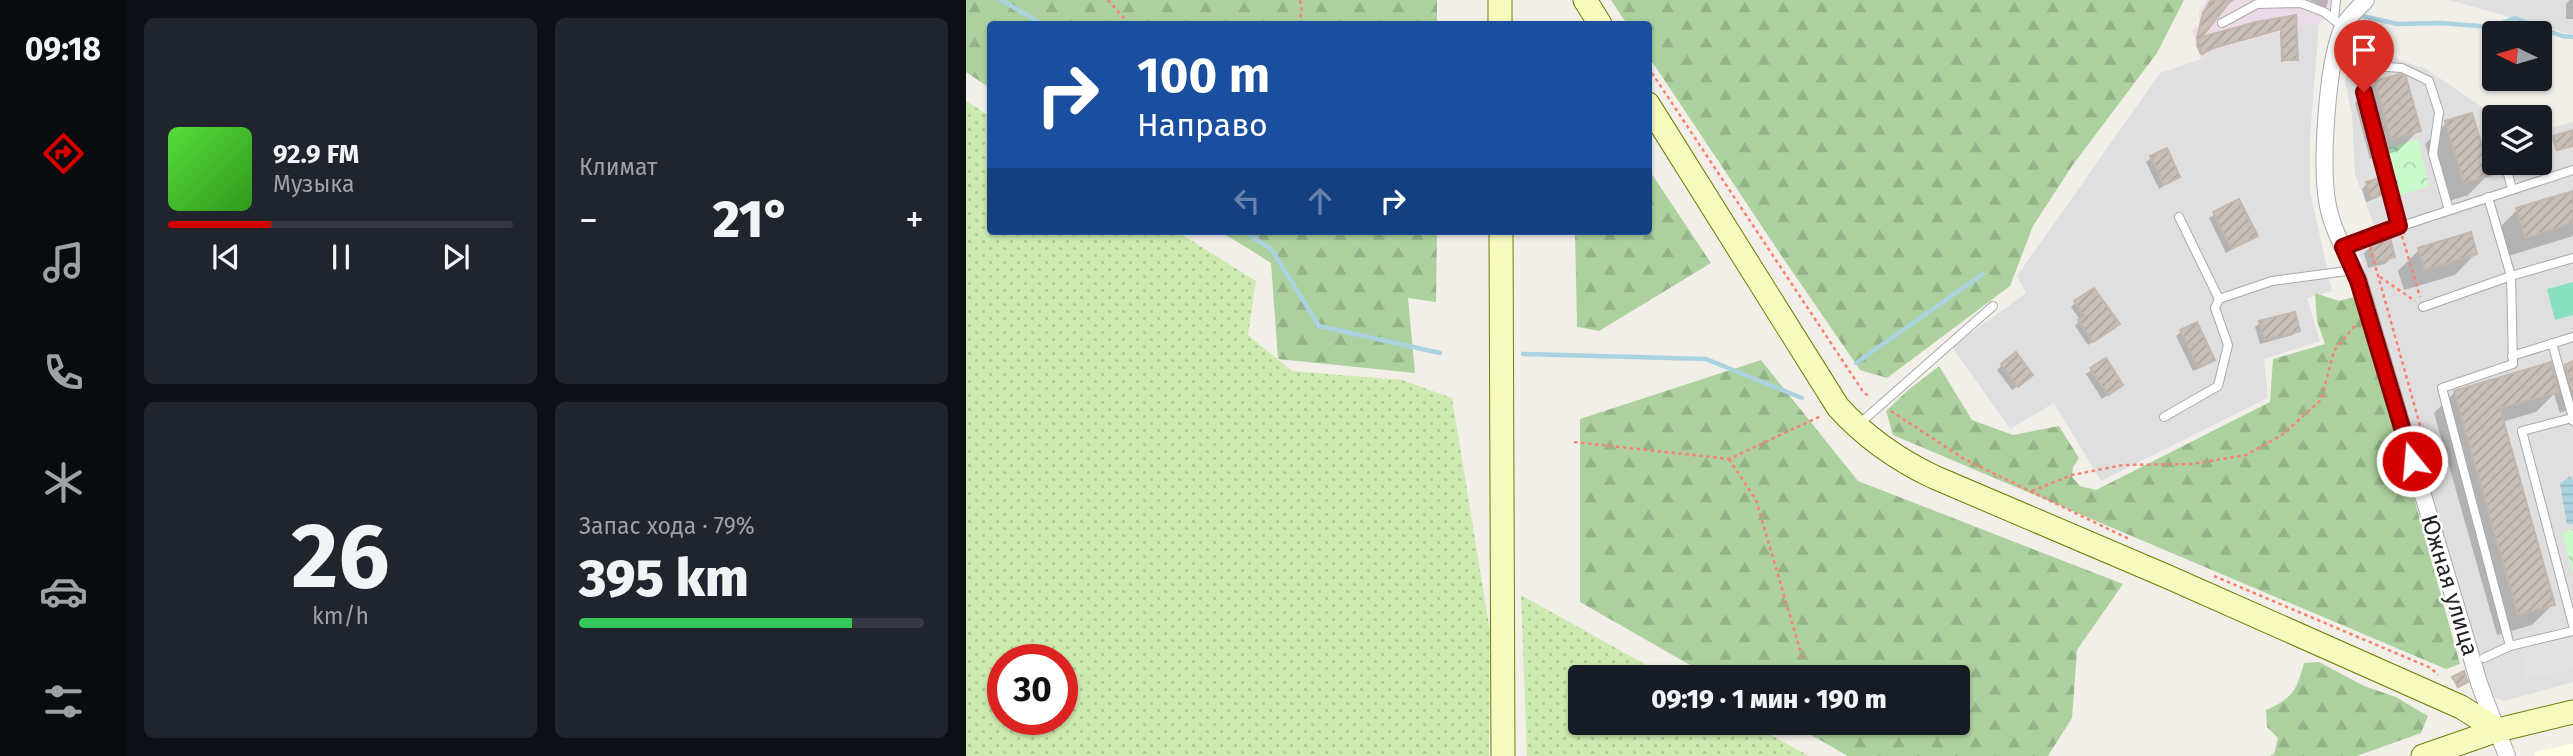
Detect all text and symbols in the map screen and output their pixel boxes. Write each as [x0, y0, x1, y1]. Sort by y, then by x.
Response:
pin [2334, 20, 2394, 92]
north arrow [2482, 21, 2552, 91]
map controls [2482, 21, 2552, 175]
text: 09:18 [25, 30, 101, 68]
icon: arrive [2345, 31, 2383, 69]
text: 100 m [1137, 46, 1270, 105]
icon: right [1022, 49, 1113, 140]
button: layers [2482, 105, 2552, 175]
text: Направо [1137, 106, 1268, 144]
icon: directions [39, 129, 88, 178]
text: 92.9 FM [273, 139, 359, 170]
text: Климат [579, 153, 657, 181]
text: Музыка [273, 170, 354, 198]
icon: left [1228, 182, 1266, 220]
icon: ahead [1301, 182, 1339, 220]
icon: right [1374, 182, 1412, 220]
text: 21° [713, 188, 790, 251]
text: − [579, 197, 598, 243]
text: + [905, 197, 924, 243]
icon: music [39, 238, 88, 287]
icon: previous [207, 238, 245, 276]
icon: pause [322, 238, 360, 276]
icon: next [437, 238, 475, 276]
icon: phone [39, 348, 88, 397]
position arrow [2375, 424, 2449, 498]
icon: climate [39, 458, 88, 507]
text: 26 [291, 502, 390, 611]
street label: Южная улица [2415, 511, 2485, 659]
text: Запас хода · 79% [579, 512, 755, 540]
text: 395 km [579, 547, 749, 610]
icon: car [39, 567, 88, 616]
text: km/h [312, 602, 369, 630]
speed limit sign: 30 [987, 644, 1078, 735]
icon: filters [39, 677, 88, 726]
text: 09:19 · 1 мин · 190 m [1651, 684, 1887, 715]

